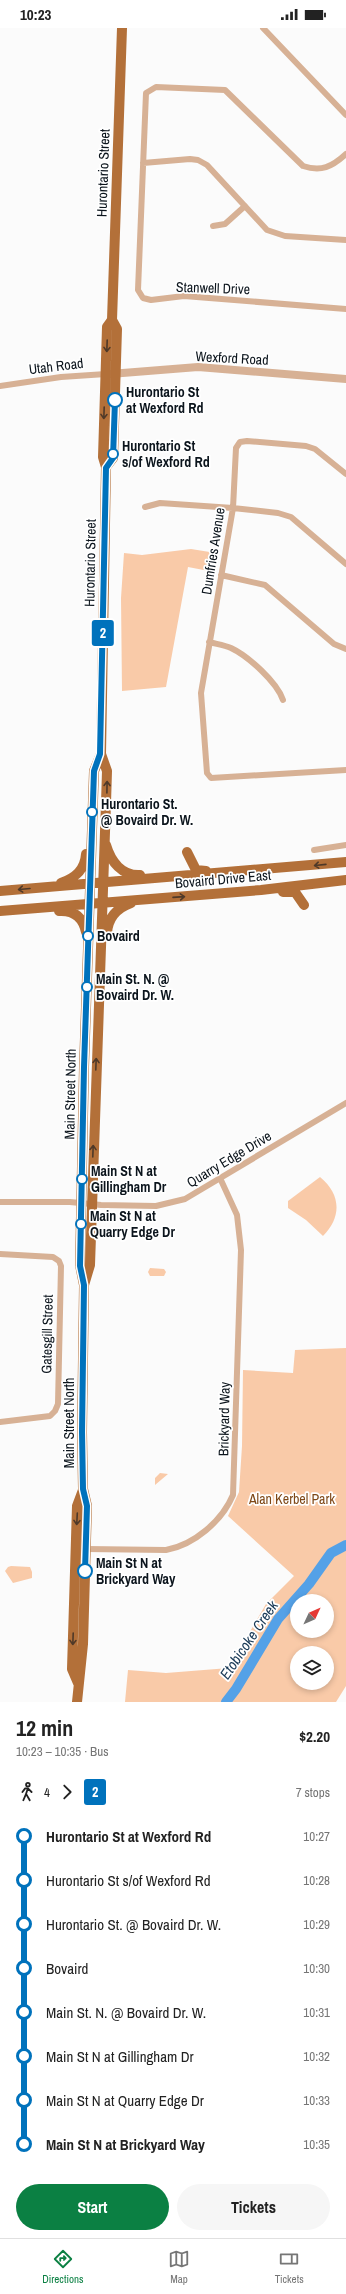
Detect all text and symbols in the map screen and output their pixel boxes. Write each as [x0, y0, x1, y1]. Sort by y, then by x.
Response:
text: 10:23 [20, 4, 51, 25]
street label: Hurontario Street [92, 129, 114, 217]
street label: Stanwell Drive [176, 278, 250, 298]
one-way arrow [103, 339, 110, 352]
street label: Wexford Road [195, 347, 269, 369]
street label: Utah Road [28, 354, 84, 378]
place label: Hurontario St at Wexford Rd [126, 383, 204, 417]
marker: Hurontario St at Wexford Rd [107, 392, 123, 408]
one-way arrow [101, 406, 108, 419]
place label: Hurontario St s/of Wexford Rd [122, 437, 210, 471]
marker: Hurontario St s/of Wexford Rd [107, 448, 119, 460]
street label: Dumfries Avenue [197, 506, 229, 596]
street label: Hurontario Street [80, 519, 100, 607]
line badge: 2 [90, 620, 116, 646]
text: 2 [100, 624, 106, 642]
one-way arrow [103, 781, 110, 794]
place label: Hurontario St. @ Bovaird Dr. W. [101, 795, 193, 829]
marker: Hurontario St. @ Bovaird Dr. W. [86, 806, 98, 818]
one-way arrow [314, 861, 327, 868]
street label: Bovaird Drive East [174, 866, 272, 892]
one-way arrow [18, 885, 31, 893]
one-way arrow [172, 893, 185, 900]
place label: Bovaird [97, 927, 140, 945]
marker: Bovaird [82, 930, 94, 942]
place label: Main St. N. @ Bovaird Dr. W. [96, 970, 174, 1004]
marker: Main St. N. @ Bovaird Dr. W. [81, 981, 93, 993]
street label: Main Street North [60, 1049, 80, 1139]
one-way arrow [93, 1058, 100, 1071]
street label: Quarry Edge Drive [183, 1127, 275, 1191]
one-way arrow [89, 1145, 97, 1158]
place label: Main St N at Gillingham Dr [91, 1162, 167, 1196]
marker: Main St N at Gillingham Dr [76, 1173, 88, 1185]
place label: Main St N at Quarry Edge Dr [90, 1207, 175, 1241]
marker: Main St N at Quarry Edge Dr [75, 1218, 87, 1230]
street label: Gatesgill Street [37, 1294, 57, 1374]
street label: Main Street North [60, 1378, 78, 1468]
street label: Brickyard Way [214, 1381, 234, 1456]
park label: Alan Kerbel Park [248, 1490, 335, 1508]
one-way arrow [73, 1512, 80, 1525]
place label: Main St N at Brickyard Way [96, 1554, 176, 1588]
marker: Main St N at Brickyard Way [77, 1563, 93, 1579]
north arrow [290, 1594, 334, 1638]
map controls [290, 1594, 334, 1690]
water label: Etobicoke Creek [214, 1595, 283, 1683]
one-way arrow [69, 1632, 77, 1645]
button: layers [290, 1646, 334, 1690]
text: 12 min [16, 1713, 73, 1743]
text: $2.20 [299, 1726, 330, 1747]
text: 10:23 – 10:35 · Bus [16, 1743, 108, 1760]
icon: walk [16, 1781, 38, 1803]
icon: forward [56, 1781, 78, 1803]
text: 2 [92, 1783, 98, 1801]
text: 4 [44, 1784, 50, 1801]
text: 7 stops [296, 1784, 330, 1801]
text: Hurontario St at Wexford Rd [46, 1826, 211, 1847]
text: 10:27 [303, 1828, 330, 1845]
text: Hurontario St s/of Wexford Rd [46, 1870, 211, 1891]
text: 10:28 [303, 1872, 330, 1889]
text: Hurontario St. @ Bovaird Dr. W. [46, 1914, 221, 1935]
text: 10:29 [303, 1916, 330, 1933]
text: Bovaird [46, 1958, 88, 1979]
text: 10:30 [303, 1960, 330, 1977]
text: Main St. N. @ Bovaird Dr. W. [46, 2002, 206, 2023]
text: 10:31 [303, 2004, 330, 2021]
text: Main St N at Gillingham Dr [46, 2046, 194, 2067]
text: 10:32 [303, 2048, 330, 2065]
text: Main St N at Quarry Edge Dr [46, 2090, 204, 2111]
text: 10:33 [303, 2092, 330, 2109]
text: Main St N at Brickyard Way [46, 2134, 205, 2155]
text: 10:35 [303, 2136, 330, 2153]
button: Start [16, 2184, 169, 2230]
button: Tickets [177, 2184, 330, 2230]
tab: Directions [42, 2248, 83, 2286]
tab: Map [168, 2248, 190, 2286]
tab: Tickets [275, 2248, 304, 2286]

